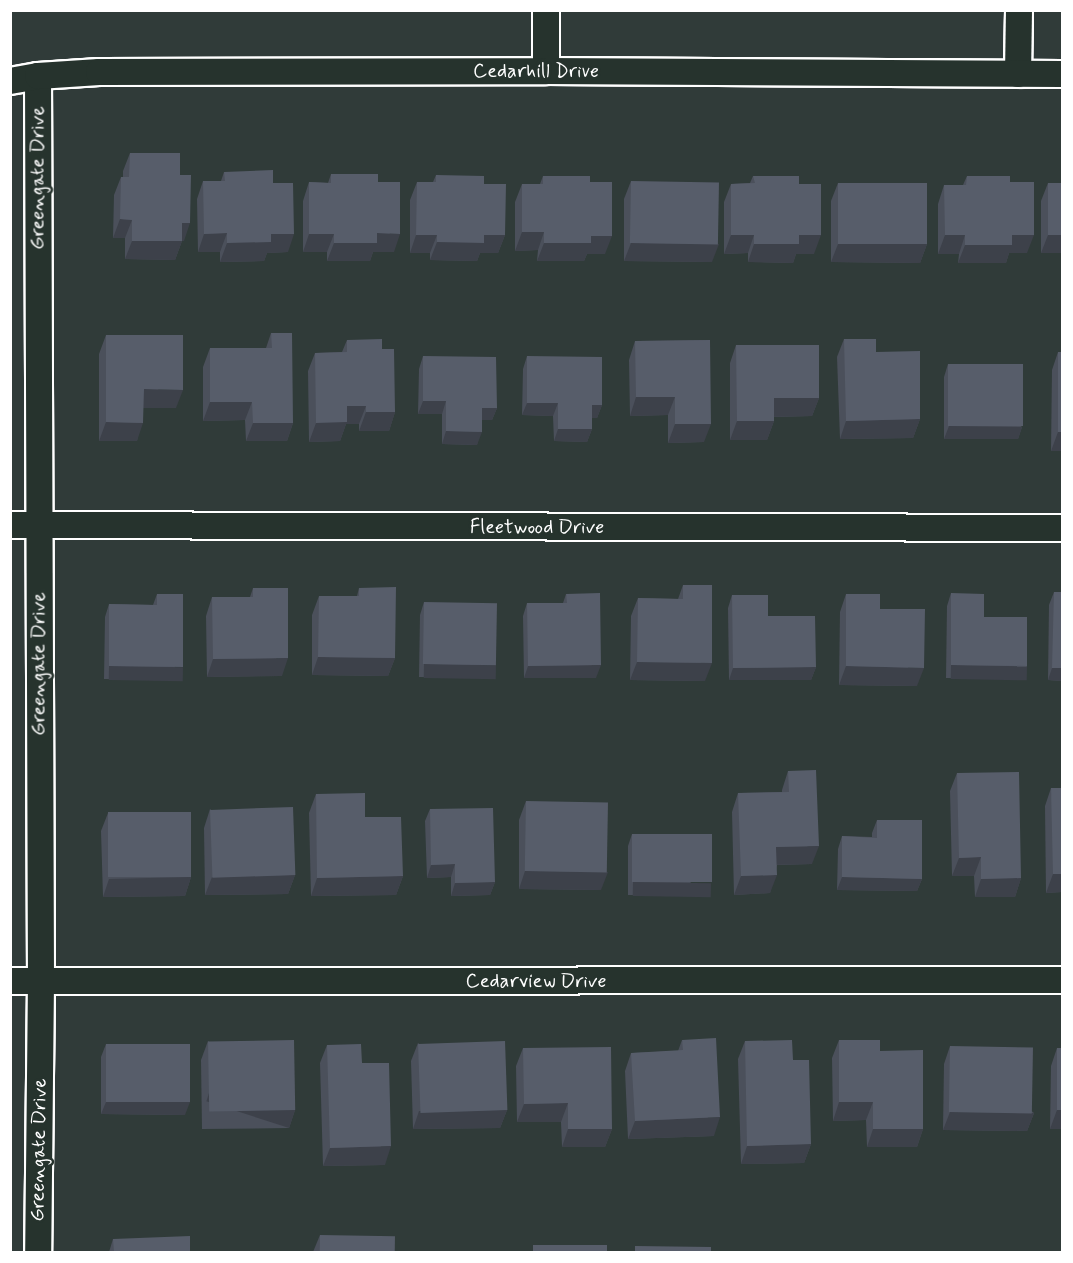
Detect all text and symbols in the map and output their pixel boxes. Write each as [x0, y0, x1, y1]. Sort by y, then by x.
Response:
street label: Cedarhill Drive [473, 59, 599, 83]
street label: Greengate Drive [26, 107, 50, 249]
street label: Fleetwood Drive [471, 515, 603, 539]
street label: Greengate Drive [27, 593, 51, 735]
street label: Cedarview Drive [466, 969, 606, 993]
street label: Greengate Drive [26, 1079, 52, 1221]

